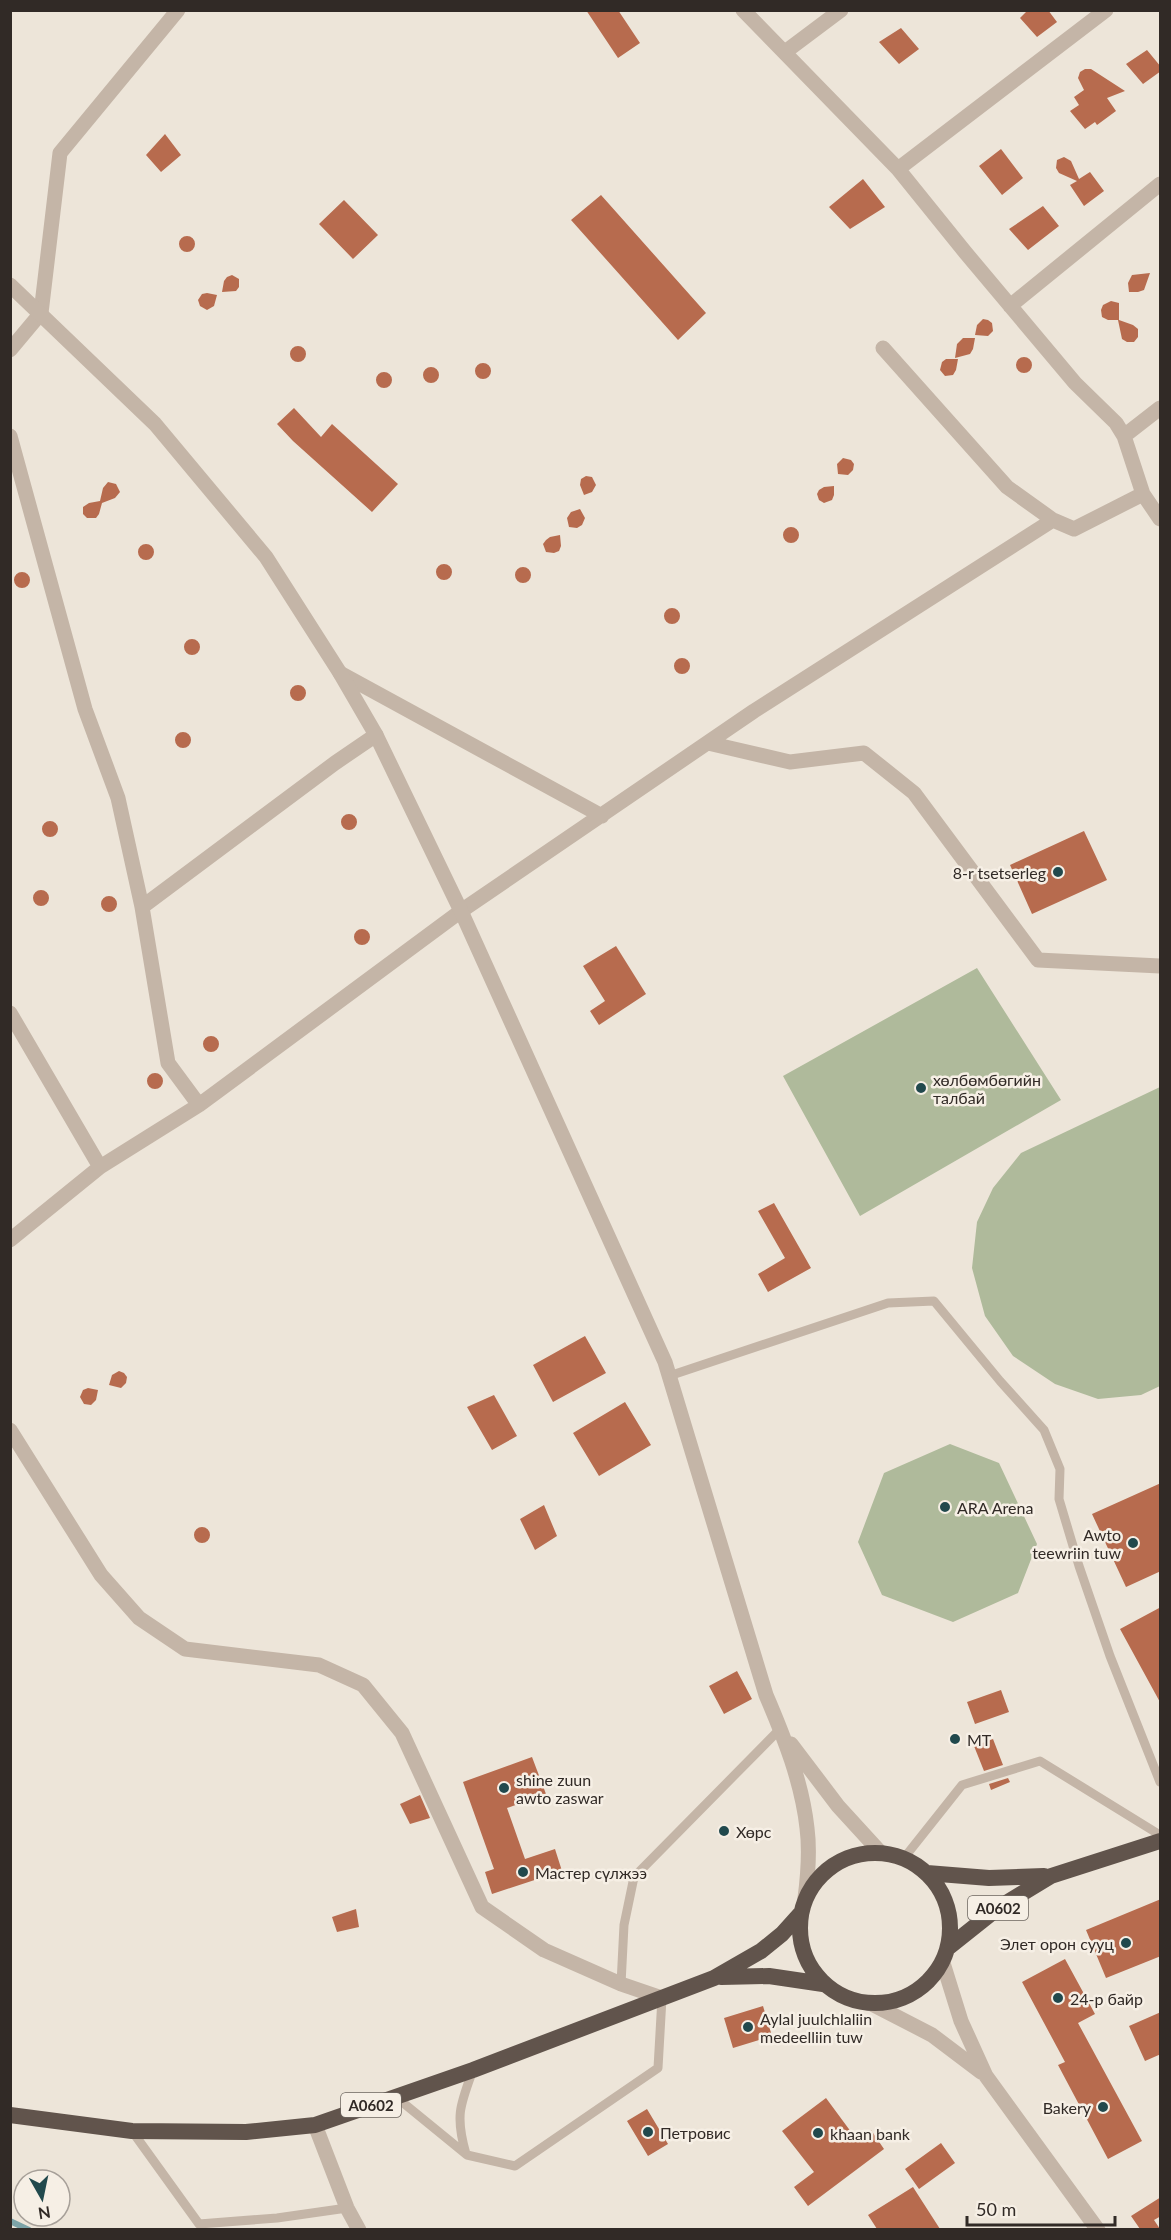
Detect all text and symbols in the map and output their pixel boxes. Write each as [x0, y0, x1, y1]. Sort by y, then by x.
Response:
place label: 8-r tsetserleg [953, 863, 1046, 882]
marker: 8-r tsetserleg [1051, 865, 1065, 879]
place label: хөлбөмбөгийн талбай [933, 1070, 1041, 1107]
marker: хөлбөмбөгийн талбай [914, 1081, 928, 1095]
place label: ARA Arena [957, 1498, 1033, 1517]
marker: ARA Arena [938, 1500, 952, 1514]
place label: Awto teewriin tuw [1032, 1525, 1121, 1562]
marker: Awto teewriin tuw [1126, 1536, 1140, 1550]
place label: MT [967, 1730, 992, 1749]
marker: MT [948, 1732, 962, 1746]
place label: shine zuun awto zaswar [516, 1770, 604, 1807]
marker: shine zuun awto zaswar [497, 1781, 511, 1795]
place label: Хөрс [736, 1822, 772, 1841]
marker: Хөрс [717, 1824, 731, 1838]
place label: Мастер сүлжээ [535, 1863, 647, 1882]
marker: Мастер сүлжээ [516, 1865, 530, 1879]
road number: A0602 [968, 1896, 1028, 1920]
place label: Элет орон сууц [1000, 1934, 1114, 1953]
marker: Элет орон сууц [1119, 1936, 1133, 1950]
place label: 24-р байр [1070, 1989, 1143, 2008]
marker: 24-р байр [1051, 1991, 1065, 2005]
place label: Aylal juulchlaliin medeelliin tuw [760, 2009, 872, 2046]
marker: Aylal juulchlaliin medeelliin tuw [741, 2020, 755, 2034]
road number: A0602 [341, 2093, 401, 2117]
place label: Bakery [1043, 2098, 1092, 2117]
marker: Bakery [1096, 2100, 1110, 2114]
place label: Петровис [660, 2123, 731, 2142]
place label: khaan bank [830, 2124, 911, 2143]
marker: Петровис [641, 2125, 655, 2139]
marker: khaan bank [811, 2126, 825, 2140]
north arrow [12, 2168, 72, 2228]
scale bar [967, 2189, 1116, 2227]
text: 50 m [976, 2198, 1016, 2220]
text: N [37, 2203, 52, 2224]

